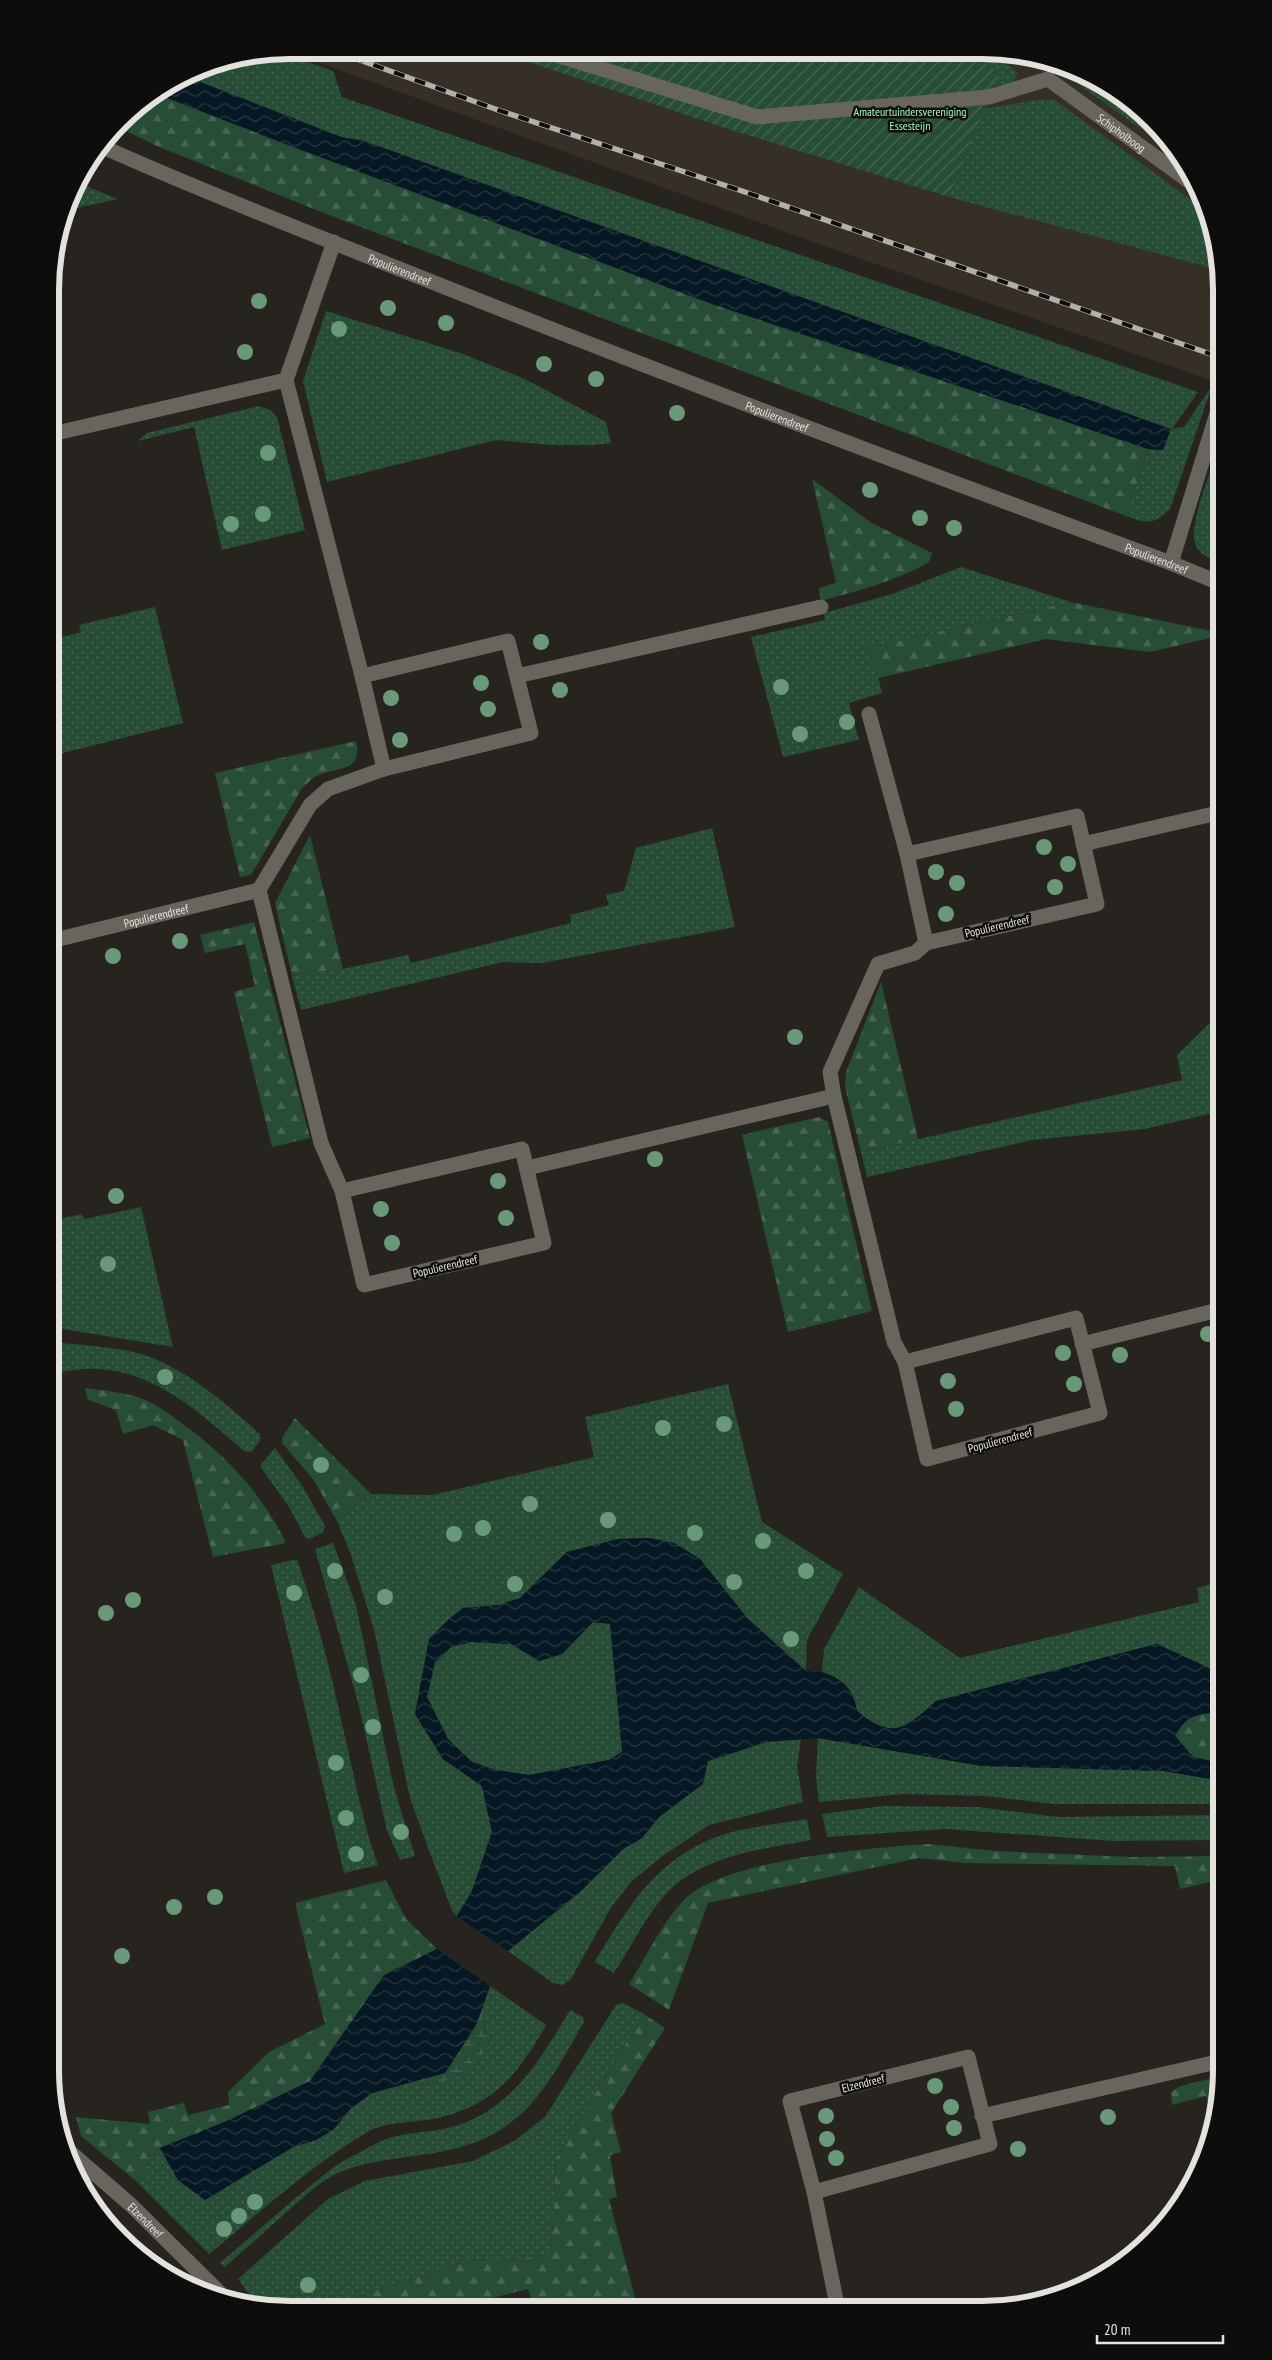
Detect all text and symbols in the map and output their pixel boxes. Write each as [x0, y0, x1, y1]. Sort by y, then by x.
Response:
park label: Amateurtuindersvereniging Essesteijn [853, 104, 967, 133]
street label: Schipholboog [1094, 110, 1149, 155]
street label: Populierendreef [366, 250, 434, 289]
street label: Populierendreef [744, 397, 812, 435]
street label: Populierendreef [1123, 539, 1191, 577]
street label: Populierendreef [122, 900, 191, 930]
street label: Populierendreef [963, 911, 1032, 941]
street label: Populierendreef [411, 1251, 480, 1281]
street label: Populierendreef [966, 1424, 1035, 1456]
street label: Elzendreef [840, 2070, 887, 2096]
street label: Elzendreef [125, 2199, 167, 2241]
scale bar [1097, 2312, 1223, 2344]
text: 20 m [1104, 2320, 1130, 2339]

